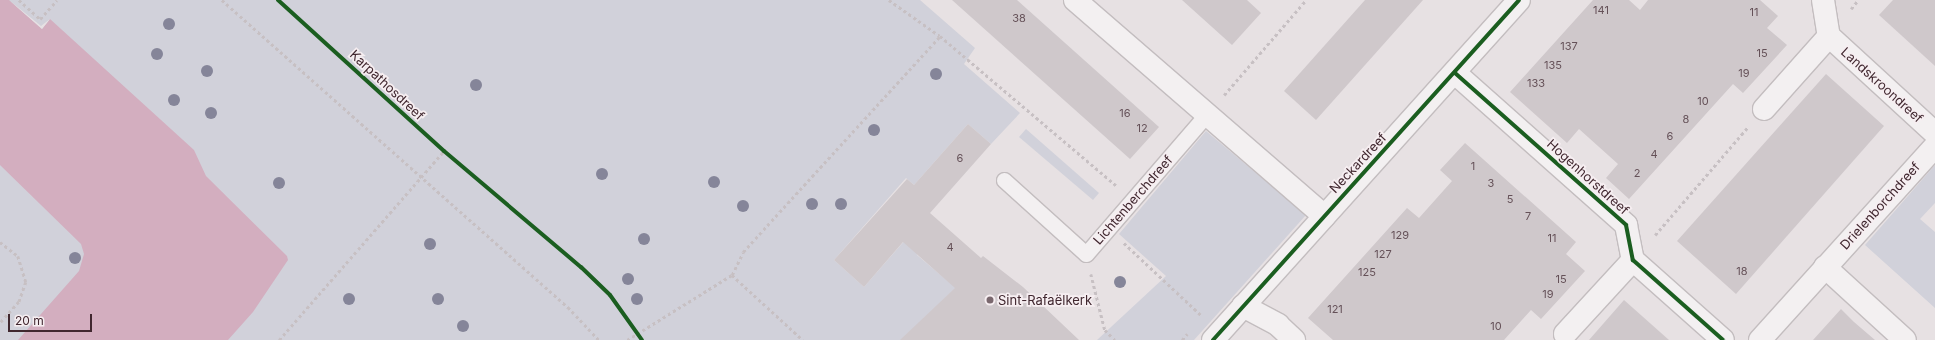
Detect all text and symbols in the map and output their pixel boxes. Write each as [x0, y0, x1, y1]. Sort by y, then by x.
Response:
house number: 141 [1593, 3, 1609, 17]
house number: 11 [1750, 5, 1758, 19]
house number: 38 [1012, 11, 1026, 25]
house number: 137 [1560, 39, 1578, 53]
street label: Landskroondreef [1838, 44, 1926, 126]
house number: 15 [1756, 46, 1768, 60]
street label: Karpathosdreef [347, 47, 427, 123]
house number: 135 [1544, 58, 1562, 72]
house number: 19 [1738, 66, 1750, 80]
house number: 133 [1527, 76, 1545, 90]
house number: 10 [1697, 94, 1709, 108]
house number: 16 [1119, 106, 1131, 120]
house number: 8 [1683, 112, 1689, 126]
house number: 12 [1136, 121, 1148, 135]
house number: 6 [1667, 129, 1673, 143]
street label: Neckardreef [1326, 130, 1390, 196]
street label: Hogenhorstdreef [1544, 136, 1632, 218]
house number: 4 [1650, 147, 1658, 161]
house number: 6 [957, 151, 963, 165]
street label: Lichtenberchdreef [1090, 152, 1176, 248]
house number: 1 [1471, 159, 1475, 173]
street label: Drielenborchdreef [1837, 159, 1923, 253]
house number: 2 [1634, 166, 1640, 180]
house number: 3 [1488, 176, 1494, 190]
house number: 5 [1507, 192, 1513, 206]
house number: 7 [1525, 209, 1531, 223]
house number: 129 [1391, 228, 1409, 242]
house number: 11 [1548, 231, 1556, 245]
house number: 4 [946, 240, 954, 254]
house number: 127 [1374, 247, 1392, 261]
house number: 18 [1736, 264, 1748, 278]
house number: 125 [1358, 265, 1376, 279]
house number: 15 [1555, 272, 1567, 286]
house number: 19 [1542, 287, 1554, 301]
place label: Sint-Rafaëlkerk [998, 292, 1092, 308]
marker: Sint-Rafaëlkerk [985, 295, 995, 305]
house number: 121 [1327, 302, 1343, 316]
scale bar [10, 306, 94, 332]
text: 20 m [15, 313, 44, 328]
house number: 10 [1490, 319, 1502, 333]

